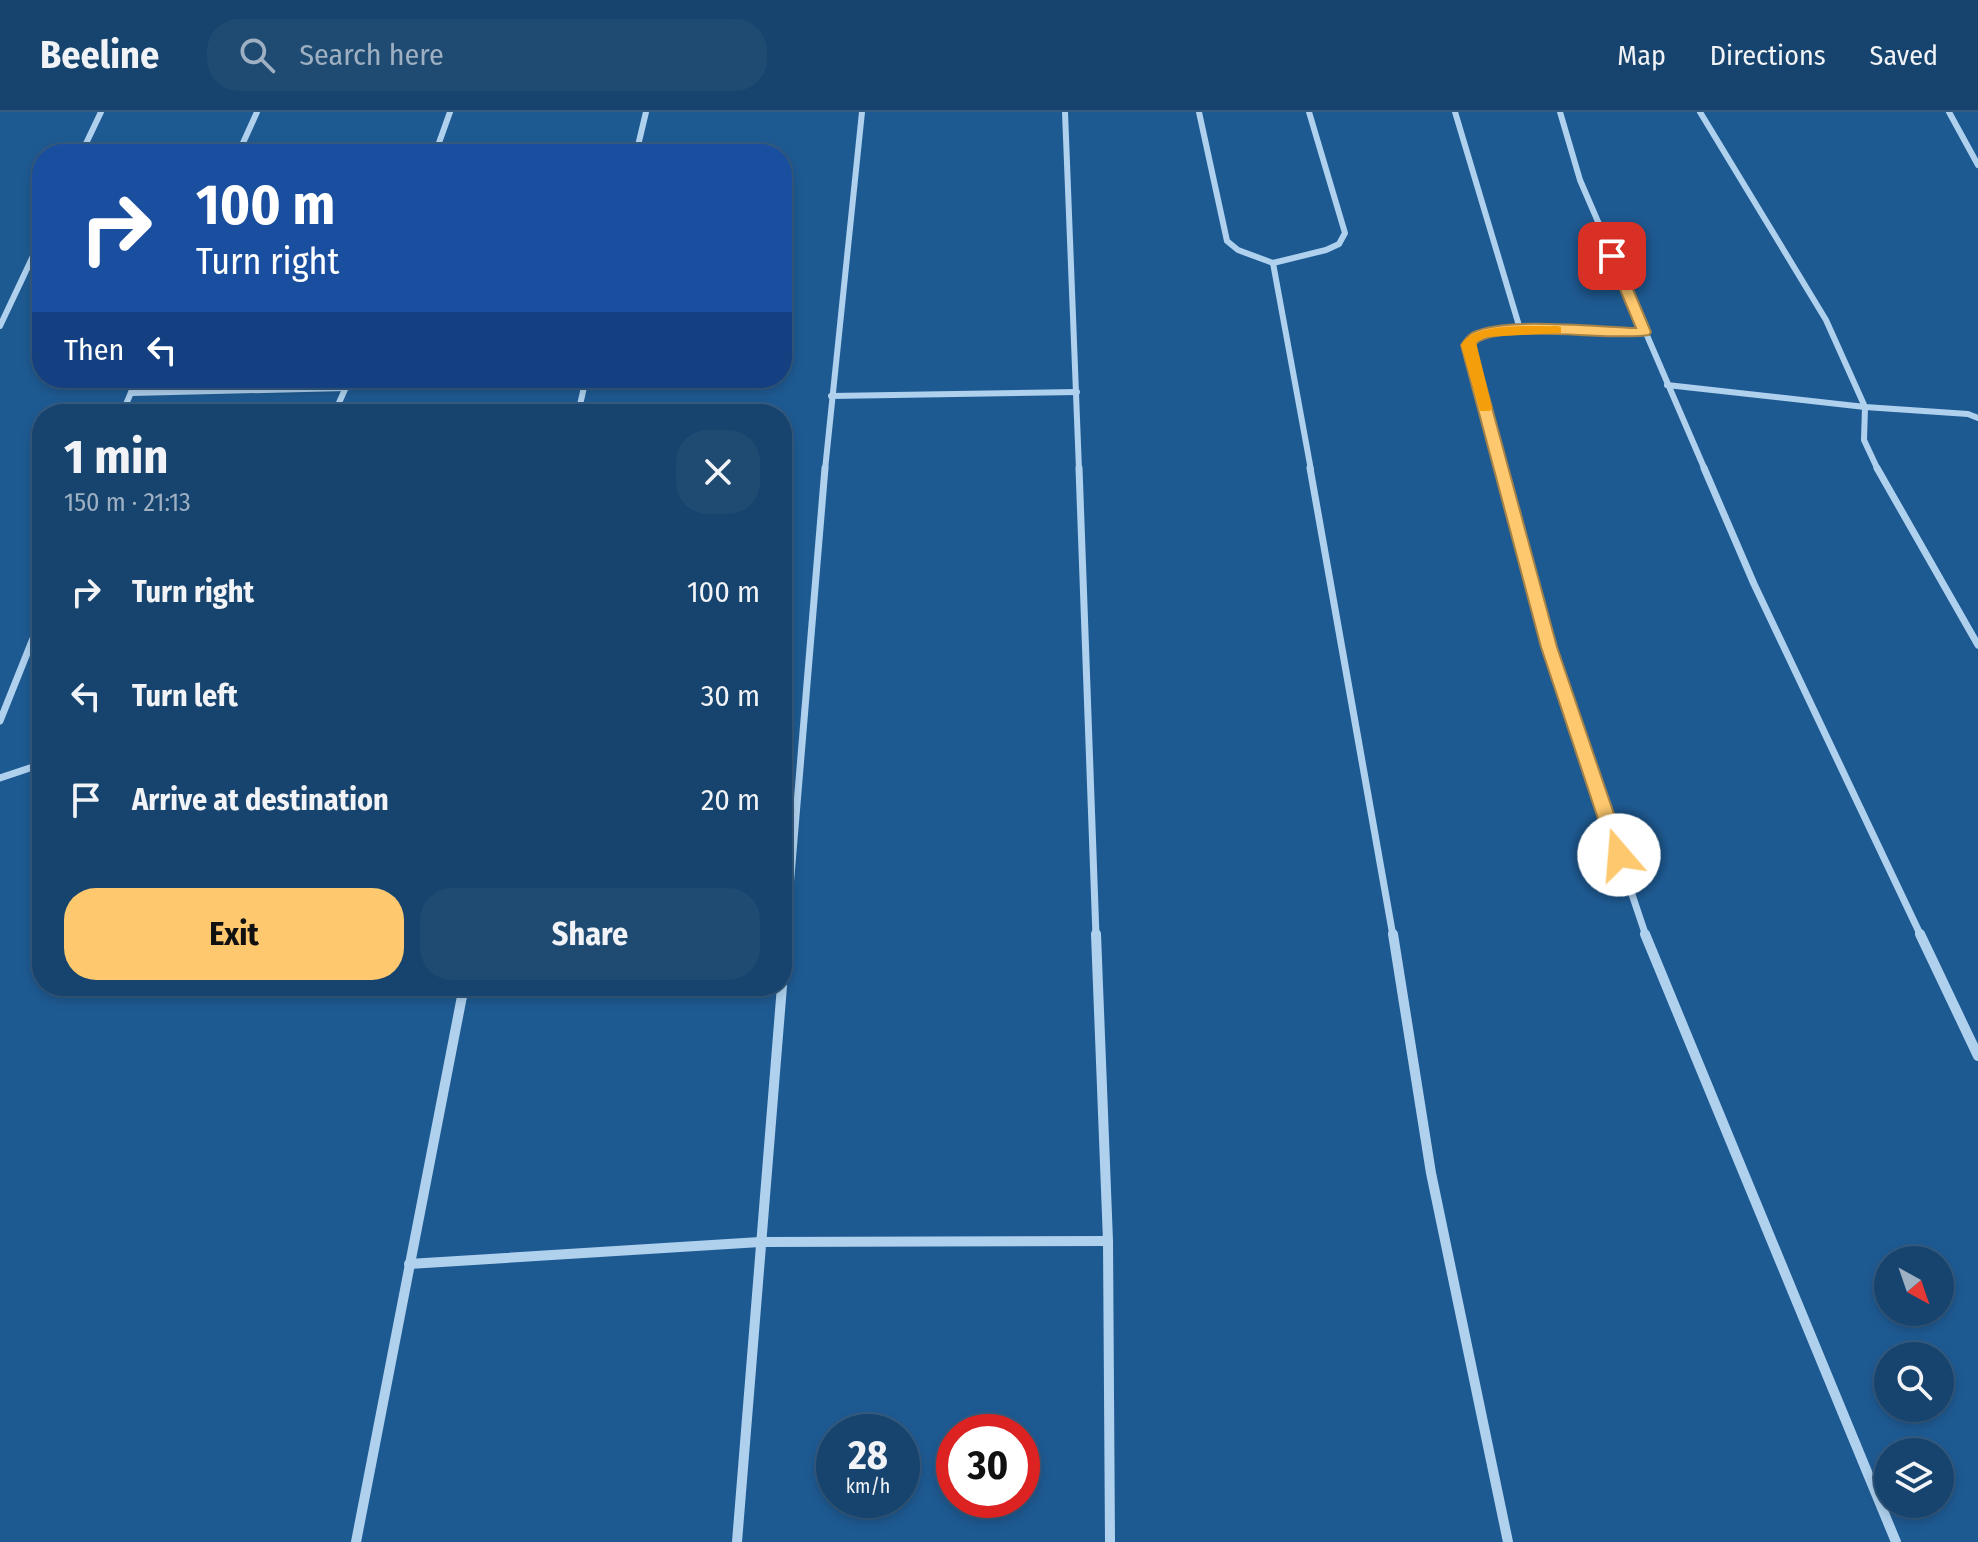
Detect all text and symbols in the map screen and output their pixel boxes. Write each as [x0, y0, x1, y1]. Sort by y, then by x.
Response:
search box [207, 19, 767, 91]
text: Beeline [40, 32, 159, 78]
icon: search [235, 33, 279, 77]
text: Search here [299, 37, 444, 73]
text: Map [1617, 39, 1666, 72]
text: Directions [1710, 39, 1826, 72]
text: Saved [1870, 39, 1938, 72]
text: 100 m [196, 172, 335, 239]
icon: right [64, 176, 168, 280]
pin [1578, 222, 1646, 290]
icon: arrive [1590, 234, 1634, 278]
text: Turn right [196, 240, 339, 284]
icon: left [140, 328, 184, 372]
text: Then [64, 332, 124, 368]
text: 1 min [64, 428, 169, 486]
button: close [676, 430, 760, 514]
text: 150 m · 21:13 [64, 487, 191, 518]
icon: right [64, 570, 108, 614]
text: Turn right [132, 574, 254, 610]
text: 100 m [687, 574, 760, 610]
icon: left [64, 674, 108, 718]
text: Turn left [132, 678, 238, 714]
text: 30 m [701, 678, 760, 714]
icon: arrive [64, 778, 108, 822]
text: Arrive at destination [132, 782, 389, 818]
text: 20 m [701, 782, 760, 818]
position arrow [1577, 813, 1661, 897]
button: Exit [64, 888, 404, 980]
button: Share [420, 888, 760, 980]
north arrow [1874, 1246, 1954, 1326]
map controls [1874, 1246, 1954, 1518]
button: search [1874, 1342, 1954, 1422]
speed limit sign: 30 [936, 1414, 1040, 1518]
text: 28 [848, 1432, 888, 1480]
button: layers [1874, 1438, 1954, 1518]
text: km/h [846, 1474, 890, 1498]

